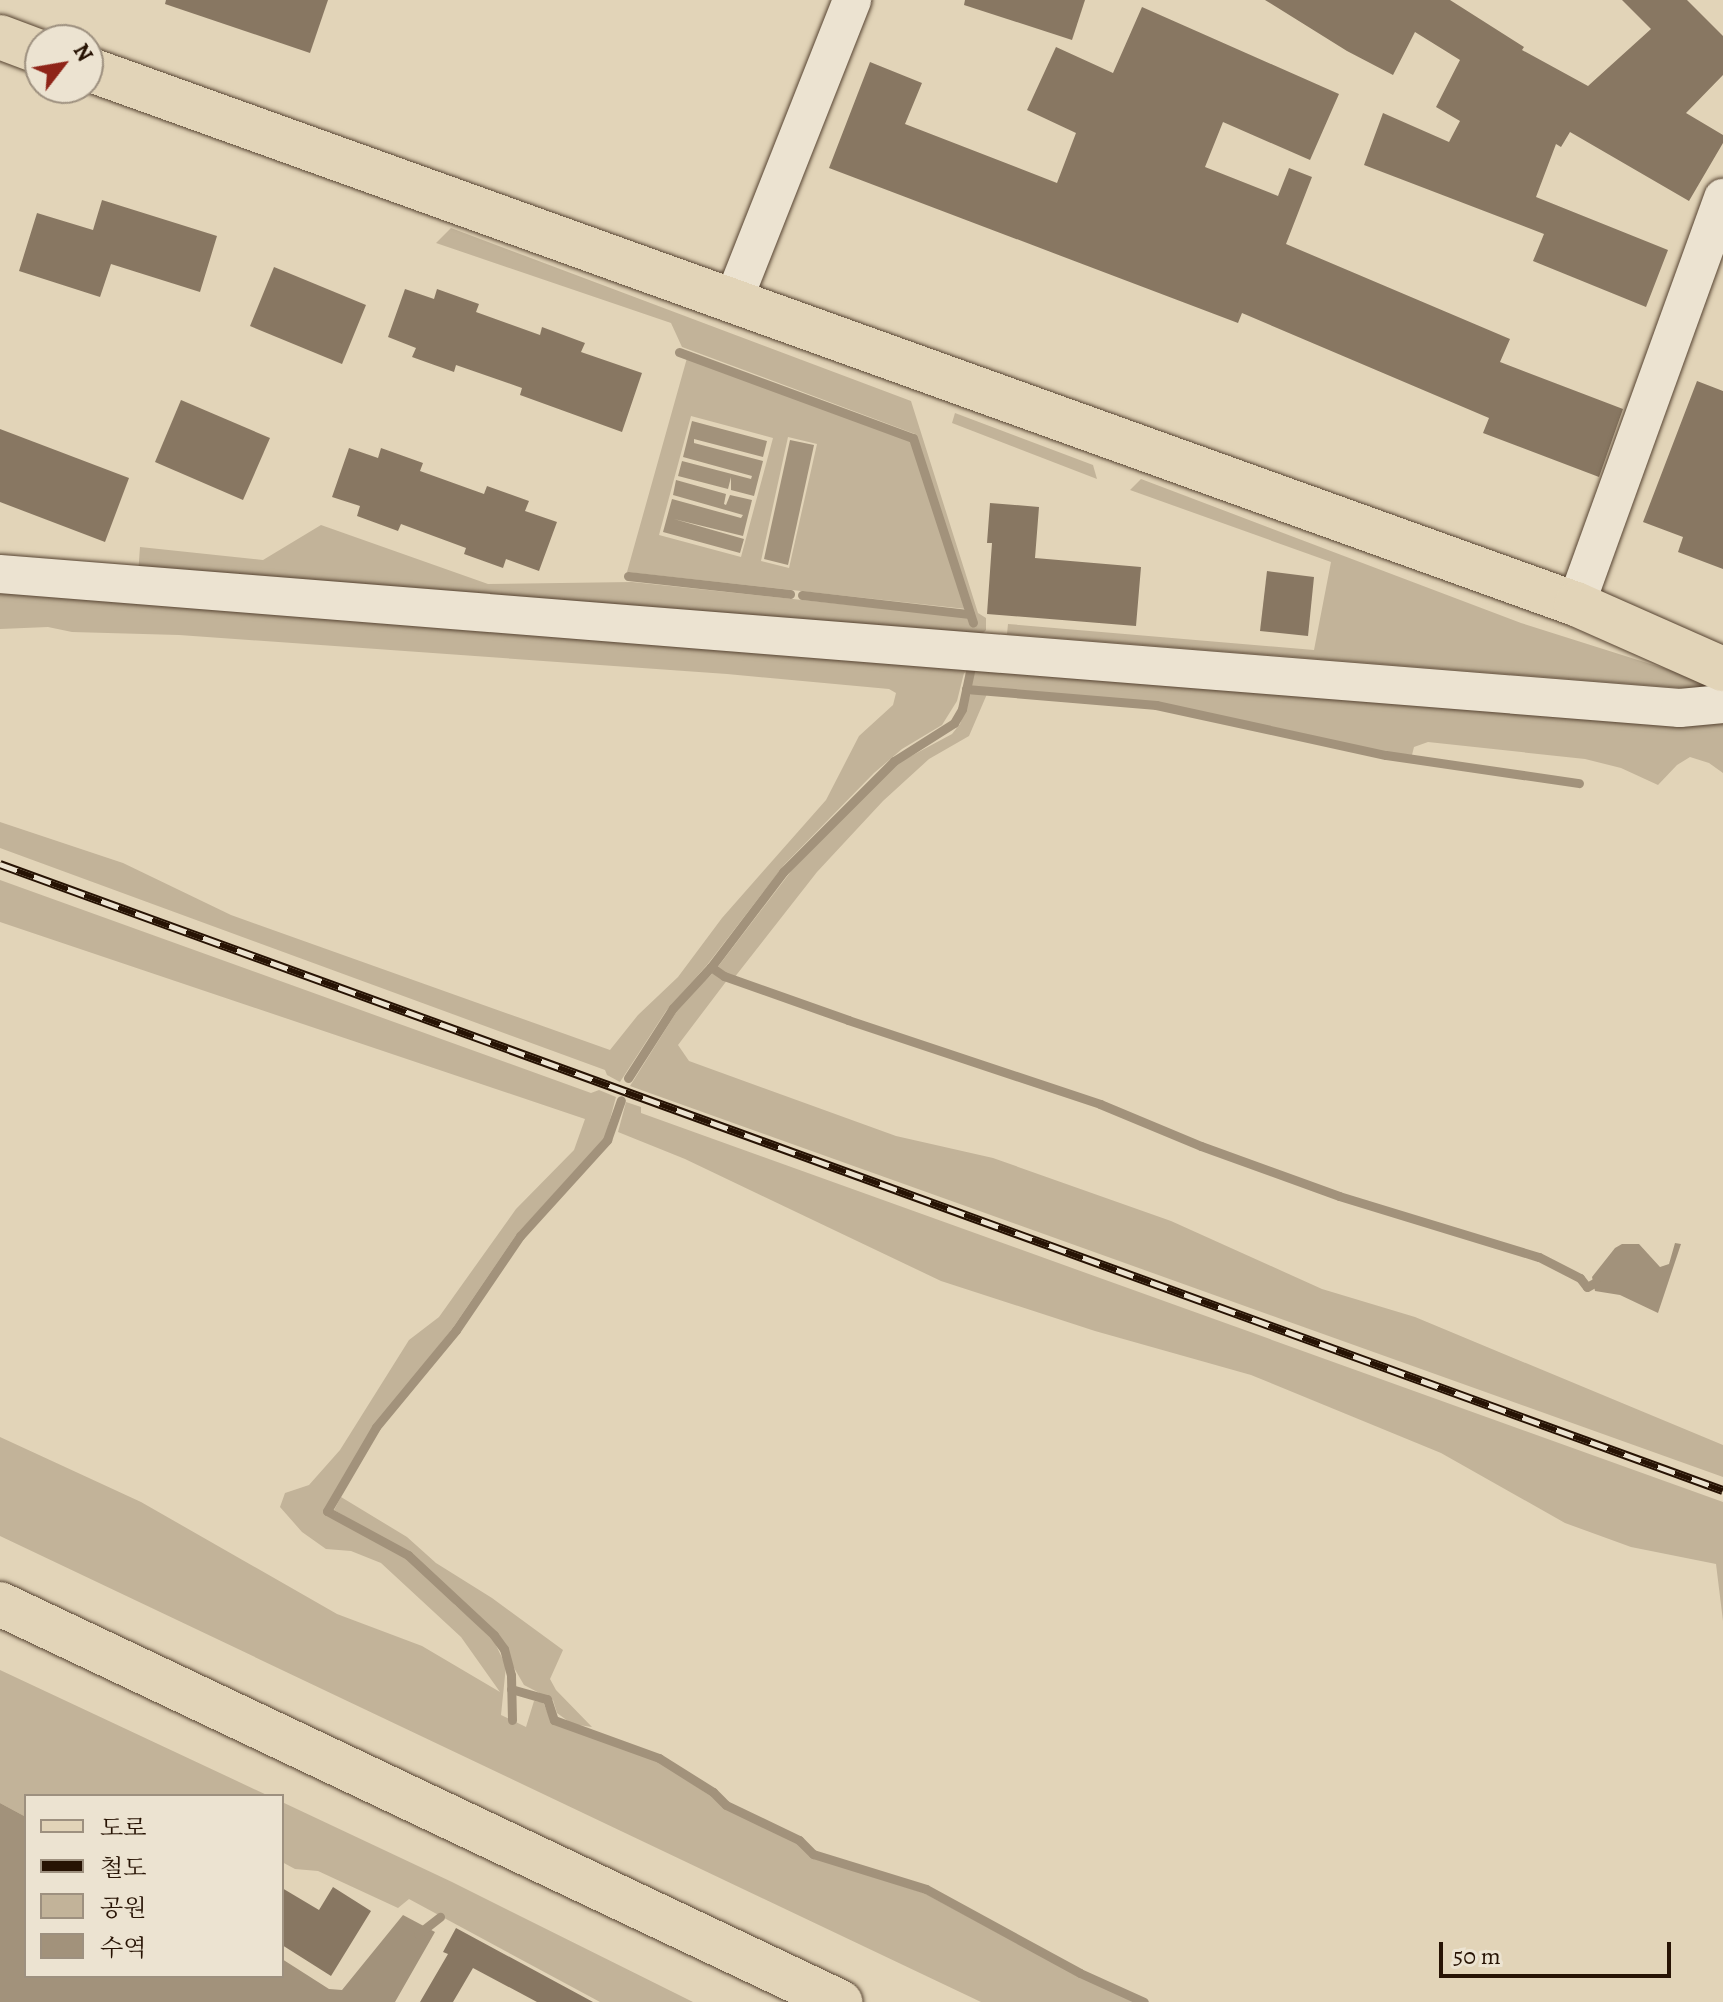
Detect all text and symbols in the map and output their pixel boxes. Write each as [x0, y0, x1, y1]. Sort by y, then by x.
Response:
north arrow [24, 24, 104, 104]
text: N [66, 38, 100, 67]
legend [24, 1794, 284, 1978]
text: 도로 [100, 1812, 146, 1844]
text: 철도 [100, 1852, 146, 1884]
text: 공원 [100, 1892, 146, 1924]
scale bar [1443, 1926, 1675, 1976]
text: 수역 [100, 1932, 146, 1964]
text: 50 m [1453, 1940, 1501, 1972]

